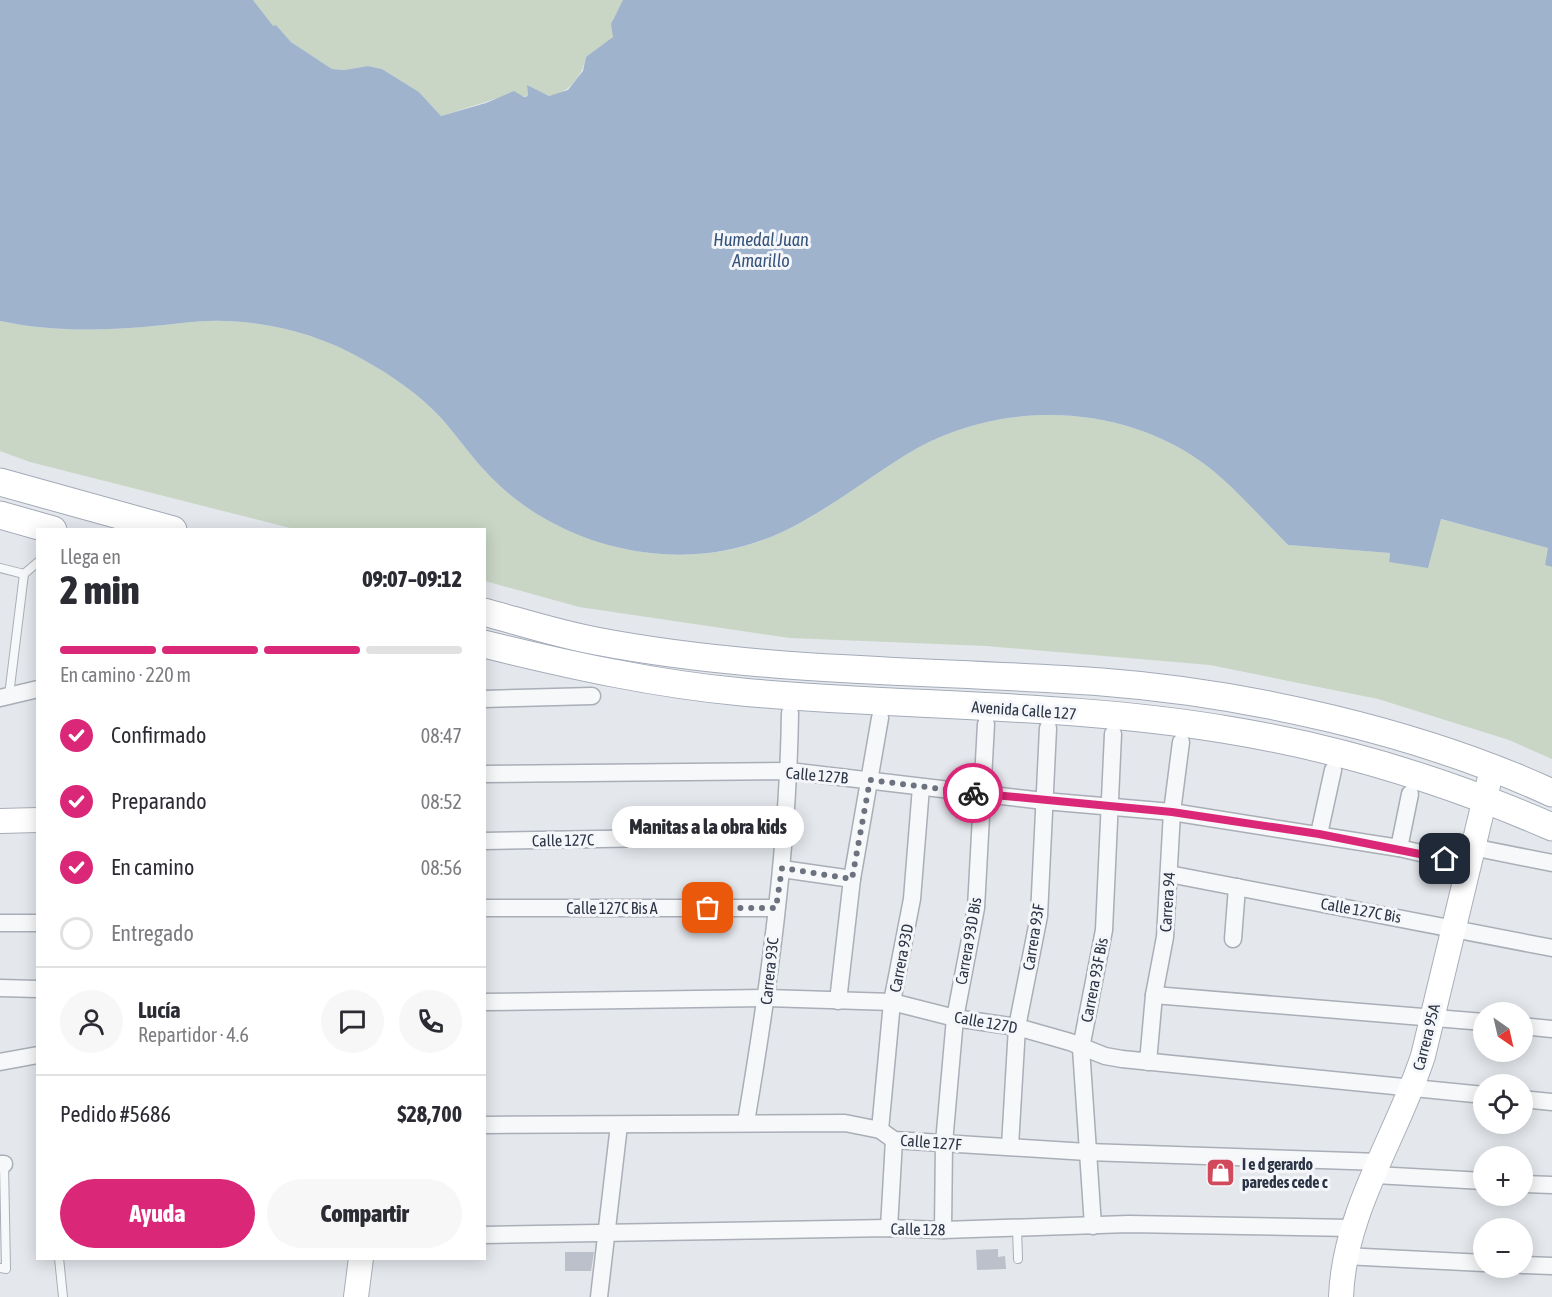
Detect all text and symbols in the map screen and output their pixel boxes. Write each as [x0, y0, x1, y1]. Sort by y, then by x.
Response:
water label: Humedal Juan Amarillo [713, 229, 809, 271]
text: Llega en [60, 545, 121, 568]
text: 09:07–09:12 [362, 566, 462, 592]
text: 2 min [60, 568, 140, 612]
text: En camino · 220 m [60, 663, 191, 686]
street label: Avenida Calle 127 [971, 697, 1077, 723]
icon: check [60, 719, 93, 752]
text: Confirmado [111, 722, 206, 748]
text: 08:47 [421, 724, 462, 747]
street label: Calle 127B [785, 763, 849, 787]
courier [943, 763, 1003, 823]
icon: bike [957, 777, 990, 810]
icon: check [60, 785, 93, 818]
text: Preparando [111, 788, 207, 814]
text: 08:52 [421, 790, 462, 813]
callout: Manitas a la obra kids [612, 806, 804, 848]
text: Manitas a la obra kids [629, 815, 787, 838]
street label: Calle 127C [532, 830, 594, 850]
pin [1419, 833, 1470, 884]
icon: home [1428, 842, 1461, 875]
icon: check [60, 851, 93, 884]
text: En camino [111, 854, 194, 880]
text: 08:56 [421, 856, 462, 879]
street label: Carrera 94 [1156, 871, 1178, 933]
pin [682, 882, 733, 933]
icon: bag [691, 891, 724, 924]
street label: Calle 127C Bis [1319, 894, 1403, 926]
street label: Carrera 93D Bis [951, 896, 985, 986]
street label: Calle 127C Bis A [566, 899, 658, 917]
street label: Carrera 93F [1019, 902, 1047, 971]
text: Entregado [111, 920, 194, 946]
street label: Carrera 93D [886, 922, 916, 994]
street label: Carrera 93C [757, 936, 781, 1006]
street label: Carrera 93F Bis [1077, 936, 1111, 1024]
button: person [60, 990, 123, 1053]
button: chat [321, 990, 384, 1053]
button: phone [399, 990, 462, 1053]
text: Lucía [138, 997, 181, 1023]
street label: Carrera 95A [1409, 1002, 1443, 1072]
north arrow [1473, 1002, 1533, 1062]
map controls [1473, 1002, 1533, 1278]
street label: Calle 127D [953, 1008, 1019, 1036]
text: Repartidor · 4.6 [138, 1023, 249, 1046]
button: locate [1473, 1074, 1533, 1134]
text: Pedido #5686 [60, 1101, 171, 1127]
text: $28,700 [397, 1101, 462, 1127]
street label: Calle 127F [900, 1131, 963, 1153]
button: + [1473, 1146, 1533, 1206]
place label: I e d gerardo paredes cede c [1242, 1155, 1328, 1191]
shop icon: I e d gerardo paredes cede c [1205, 1157, 1237, 1189]
button: Ayuda [60, 1179, 255, 1248]
button: Compartir [267, 1179, 462, 1248]
button: − [1473, 1218, 1533, 1278]
street label: Calle 128 [890, 1220, 946, 1238]

